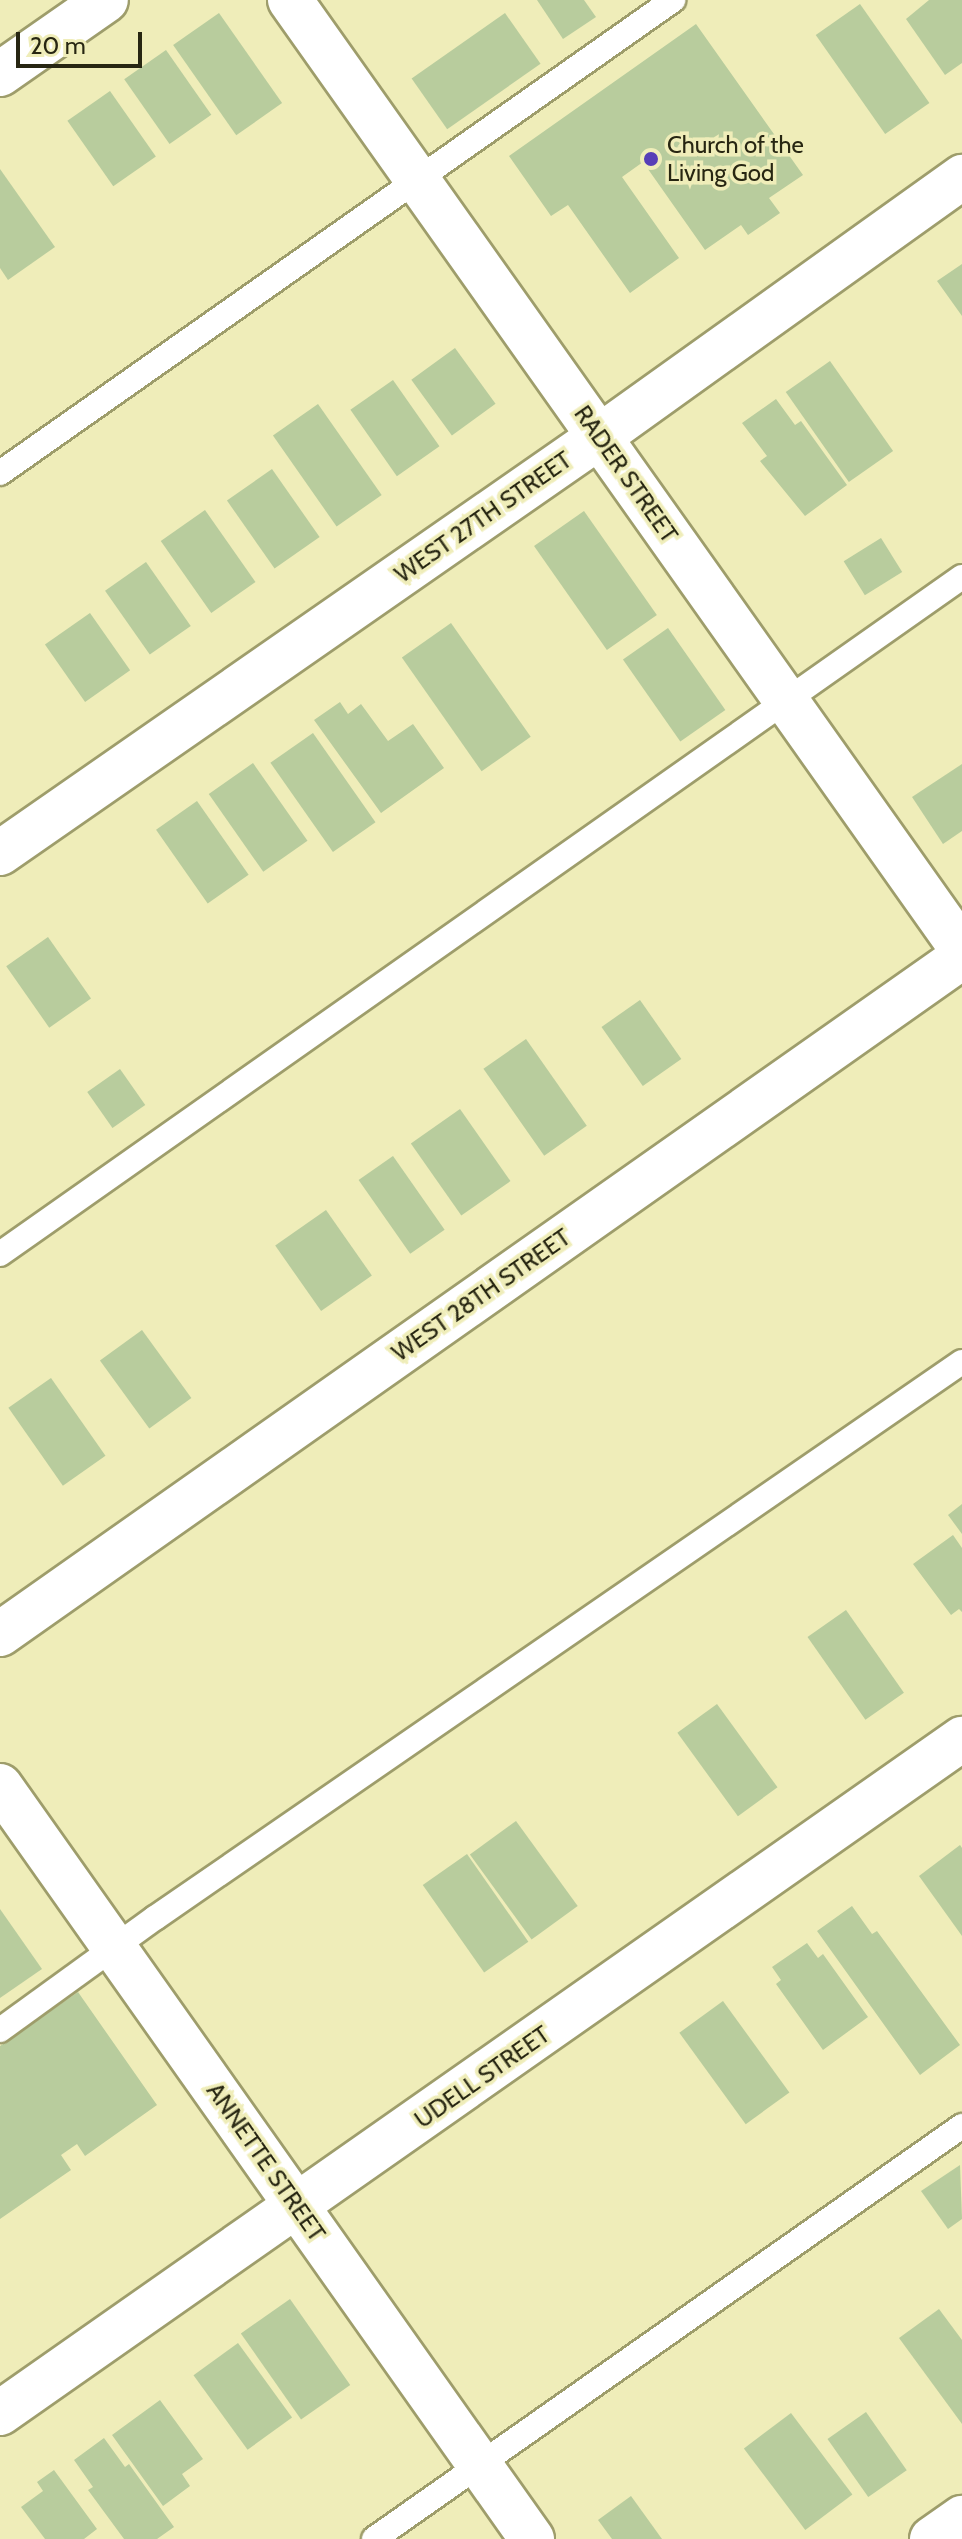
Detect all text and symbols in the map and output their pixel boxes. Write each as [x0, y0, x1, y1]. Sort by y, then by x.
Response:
scale bar [20, 16, 146, 66]
text: 20 m [30, 31, 86, 60]
place label: Church of the Living God [667, 131, 804, 187]
marker: Church of the Living God [642, 150, 660, 168]
street label: RADER STREET [568, 400, 684, 548]
street label: WEST 27TH STREET [389, 445, 577, 589]
street label: WEST 28TH STREET [386, 1223, 576, 1367]
street label: UDELL STREET [409, 2020, 555, 2134]
street label: ANNETTE STREET [201, 2077, 331, 2247]

